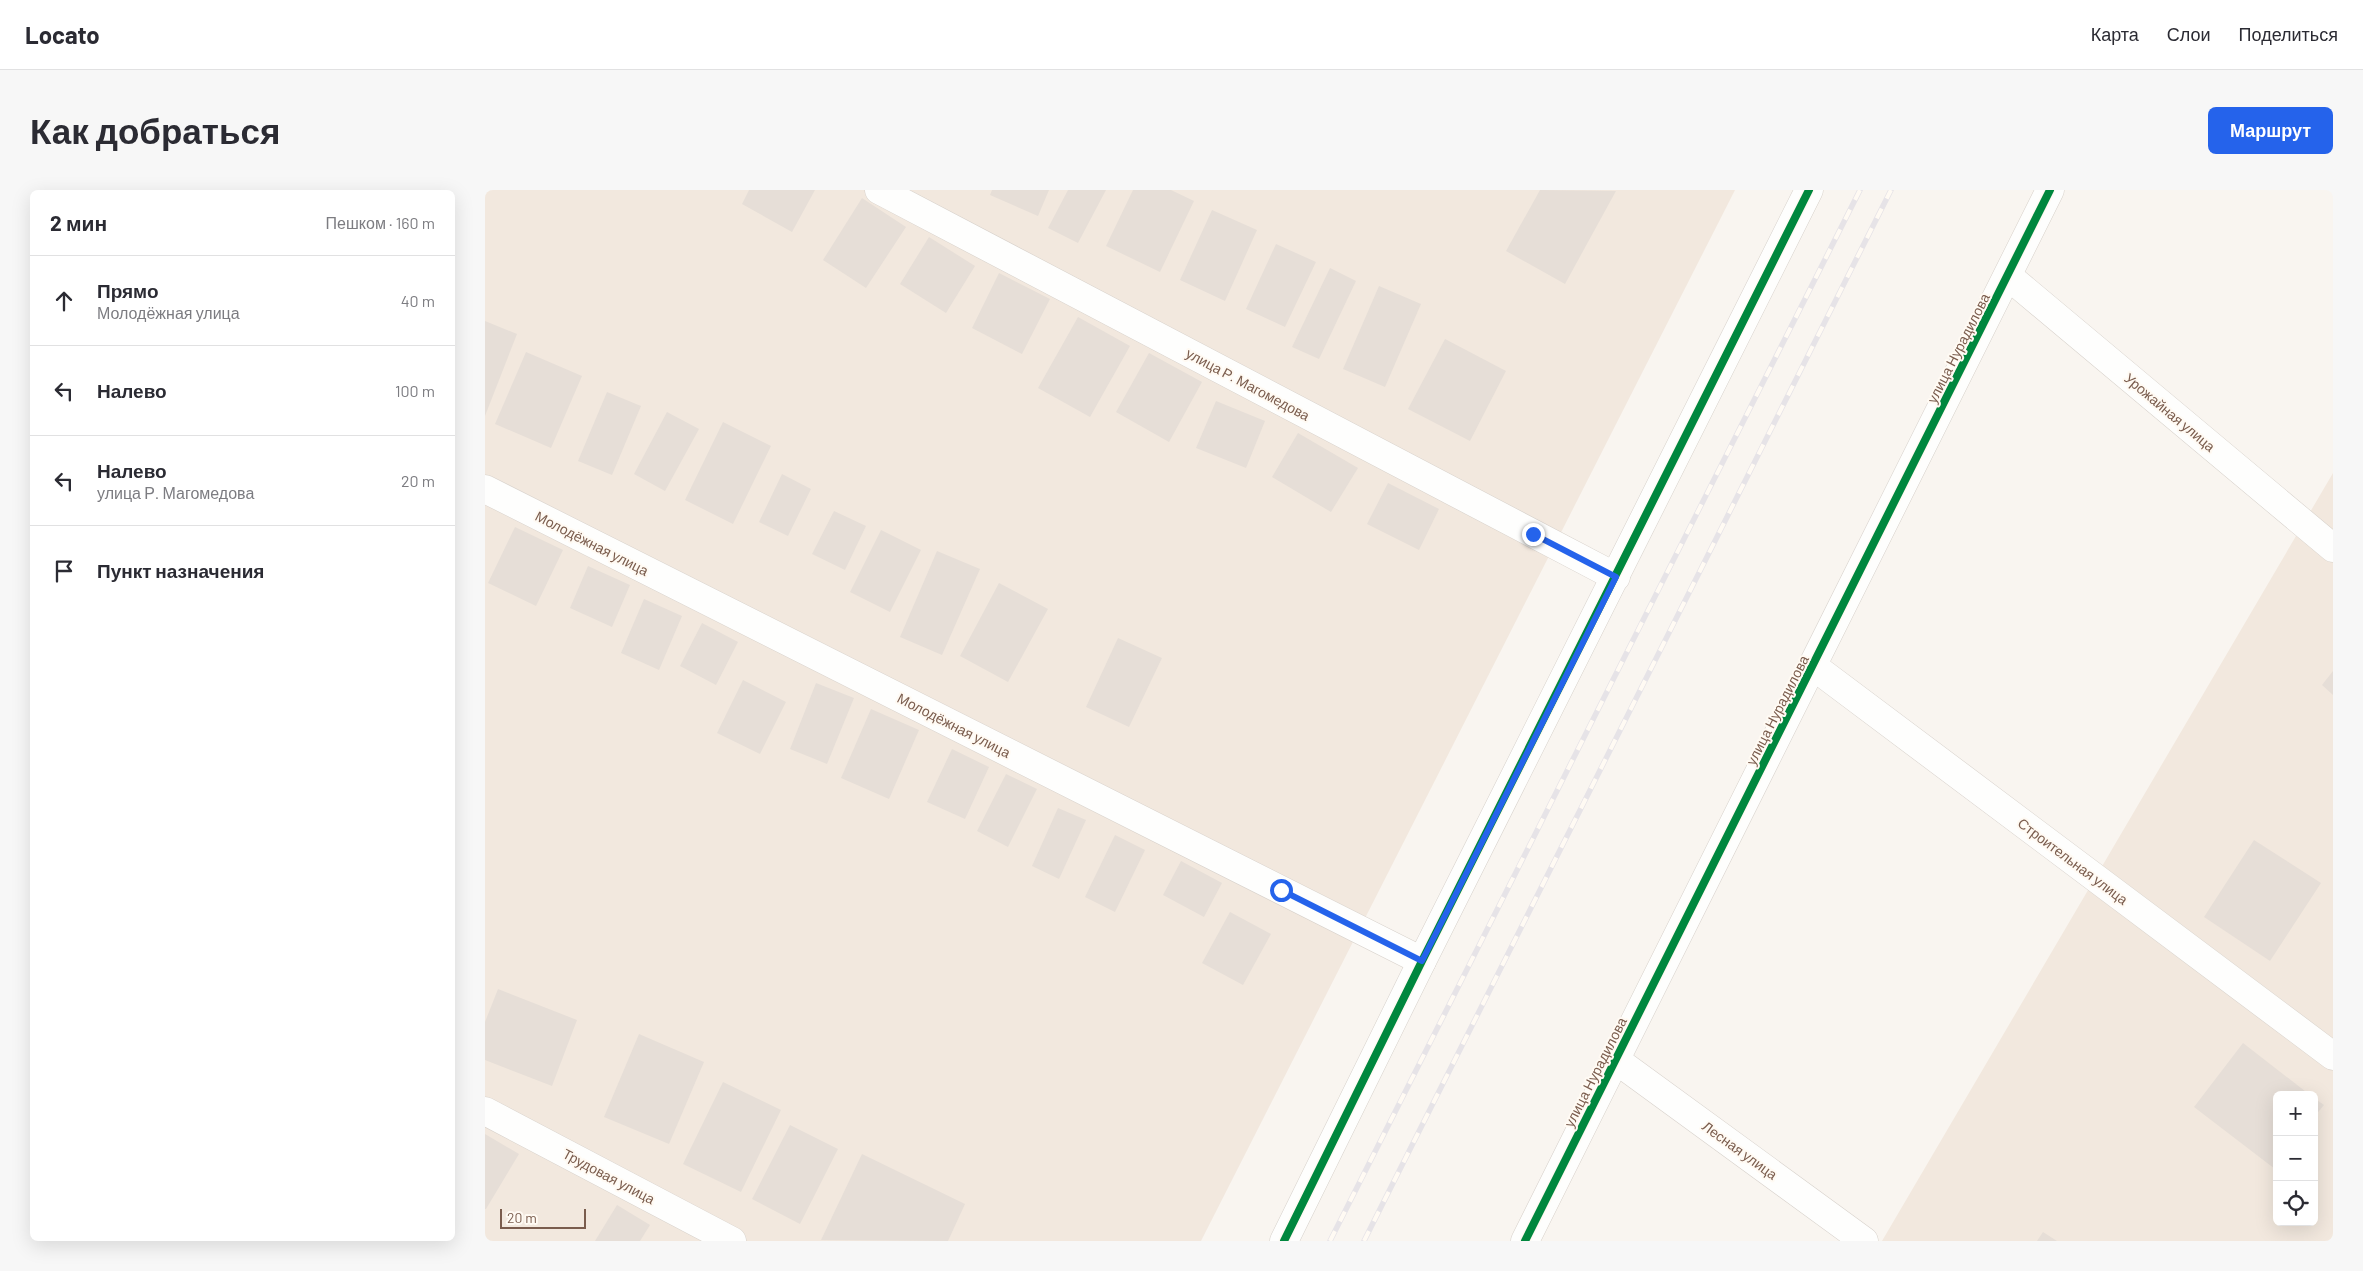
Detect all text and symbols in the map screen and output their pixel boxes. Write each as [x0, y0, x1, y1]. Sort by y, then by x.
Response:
text: Locato [25, 20, 100, 49]
text: Карта [2091, 23, 2139, 45]
text: Слои [2167, 23, 2211, 45]
text: Поделиться [2239, 23, 2338, 45]
button: Маршрут [2208, 107, 2333, 154]
text: Как добраться [30, 109, 280, 151]
text: 2 мин [50, 210, 107, 235]
text: Пешком · 160 m [326, 213, 435, 232]
text: Прямо [97, 279, 159, 302]
icon: ahead [50, 287, 78, 315]
street label: улица Нурадилова [1923, 290, 1993, 406]
text: 40 m [401, 291, 435, 310]
text: Молодёжная улица [97, 303, 240, 322]
street label: улица Р. Магомедова [1183, 344, 1313, 424]
street label: Урожайная улица [2121, 369, 2219, 455]
icon: left [50, 377, 78, 405]
text: Налево [97, 379, 167, 402]
text: 100 m [395, 381, 435, 400]
text: Налево [97, 459, 167, 482]
icon: left [50, 467, 78, 495]
text: 20 m [401, 471, 435, 490]
text: улица Р. Магомедова [97, 483, 254, 502]
street label: Молодёжная улица [533, 507, 652, 579]
route end [1522, 523, 1545, 546]
icon: arrive [50, 557, 78, 585]
text: Пункт назначения [97, 559, 264, 582]
street label: улица Нурадилова [1742, 652, 1812, 768]
street label: Молодёжная улица [895, 689, 1014, 761]
street label: Строительная улица [2015, 814, 2132, 908]
route start [1270, 879, 1293, 902]
street label: улица Нурадилова [1560, 1014, 1630, 1130]
map controls [2273, 1091, 2318, 1226]
button: + [2273, 1091, 2318, 1136]
street label: Лесная улица [1699, 1117, 1781, 1183]
button: − [2273, 1136, 2318, 1181]
street label: Трудовая улица [560, 1145, 658, 1208]
button: locate [2273, 1181, 2318, 1226]
scale bar [500, 1206, 586, 1229]
text: 20 m [507, 1209, 537, 1226]

